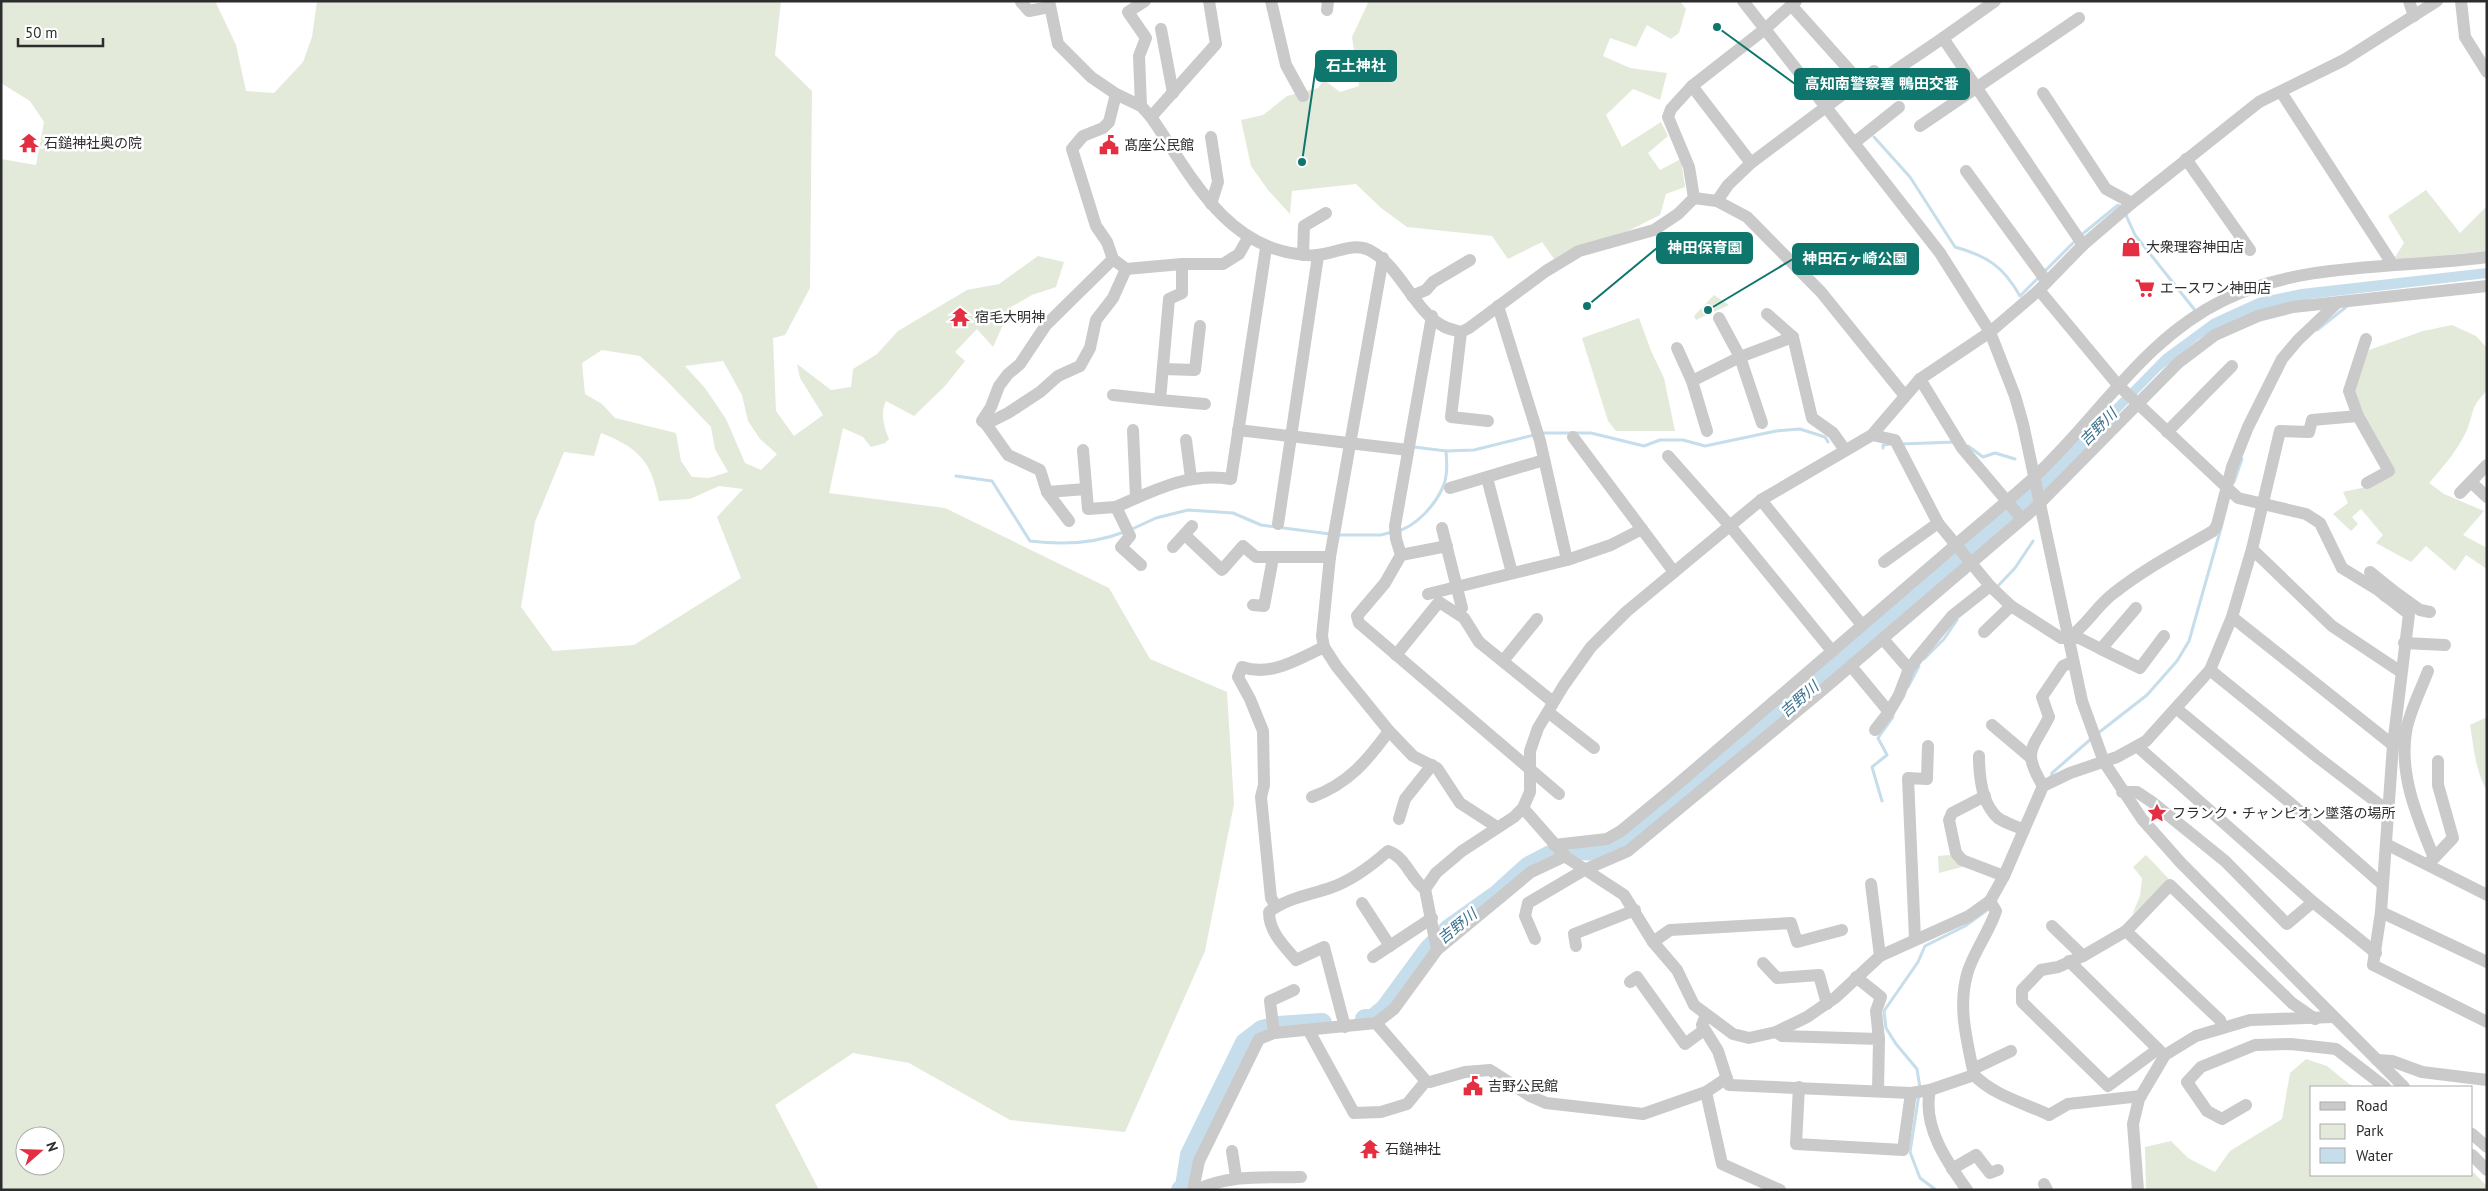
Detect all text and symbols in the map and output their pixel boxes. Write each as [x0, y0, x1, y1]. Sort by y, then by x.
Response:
scale bar [18, 15, 102, 47]
text: 50 m [25, 23, 58, 42]
callout: 石土神社 [1316, 51, 1396, 81]
text: 石土神社 [1326, 56, 1386, 75]
callout: 高知南警察署 鴨田交番 [1795, 69, 1969, 99]
text: 高知南警察署 鴨田交番 [1805, 74, 1959, 93]
temple icon: 石鎚神社奥の院 [18, 132, 40, 154]
place label: 石鎚神社奥の院 [44, 134, 142, 152]
public building icon: 髙座公民館 [1098, 134, 1120, 156]
place label: 髙座公民館 [1124, 136, 1194, 154]
callout: 神田保育園 [1657, 233, 1752, 263]
shop icon: 大衆理容神田店 [2120, 236, 2142, 258]
text: 神田保育園 [1666, 238, 1743, 257]
place label: 大衆理容神田店 [2146, 238, 2244, 256]
callout: 神田石ヶ崎公園 [1793, 244, 1918, 274]
text: 神田石ヶ崎公園 [1801, 249, 1908, 268]
supermarket icon: エースワン神田店 [2134, 277, 2156, 299]
place label: エースワン神田店 [2160, 279, 2271, 297]
temple icon: 宿毛大明神 [949, 306, 971, 328]
place label: 宿毛大明神 [975, 308, 1045, 326]
water label: 吉野川 [2075, 403, 2122, 450]
water label: 吉野川 [1776, 676, 1824, 721]
place icon: フランク・チャンピオン墜落の場所 [2146, 802, 2168, 824]
place label: フランク・チャンピオン墜落の場所 [2172, 804, 2396, 822]
water label: 吉野川 [1434, 903, 1482, 948]
public building icon: 吉野公民館 [1462, 1075, 1484, 1097]
place label: 吉野公民館 [1488, 1077, 1558, 1095]
legend [2310, 1086, 2473, 1176]
text: Road [2356, 1096, 2388, 1115]
text: Park [2356, 1121, 2384, 1140]
north arrow [15, 1126, 65, 1176]
temple icon: 石鎚神社 [1359, 1138, 1381, 1160]
text: N [42, 1139, 62, 1154]
place label: 石鎚神社 [1385, 1140, 1441, 1158]
text: Water [2356, 1146, 2393, 1165]

